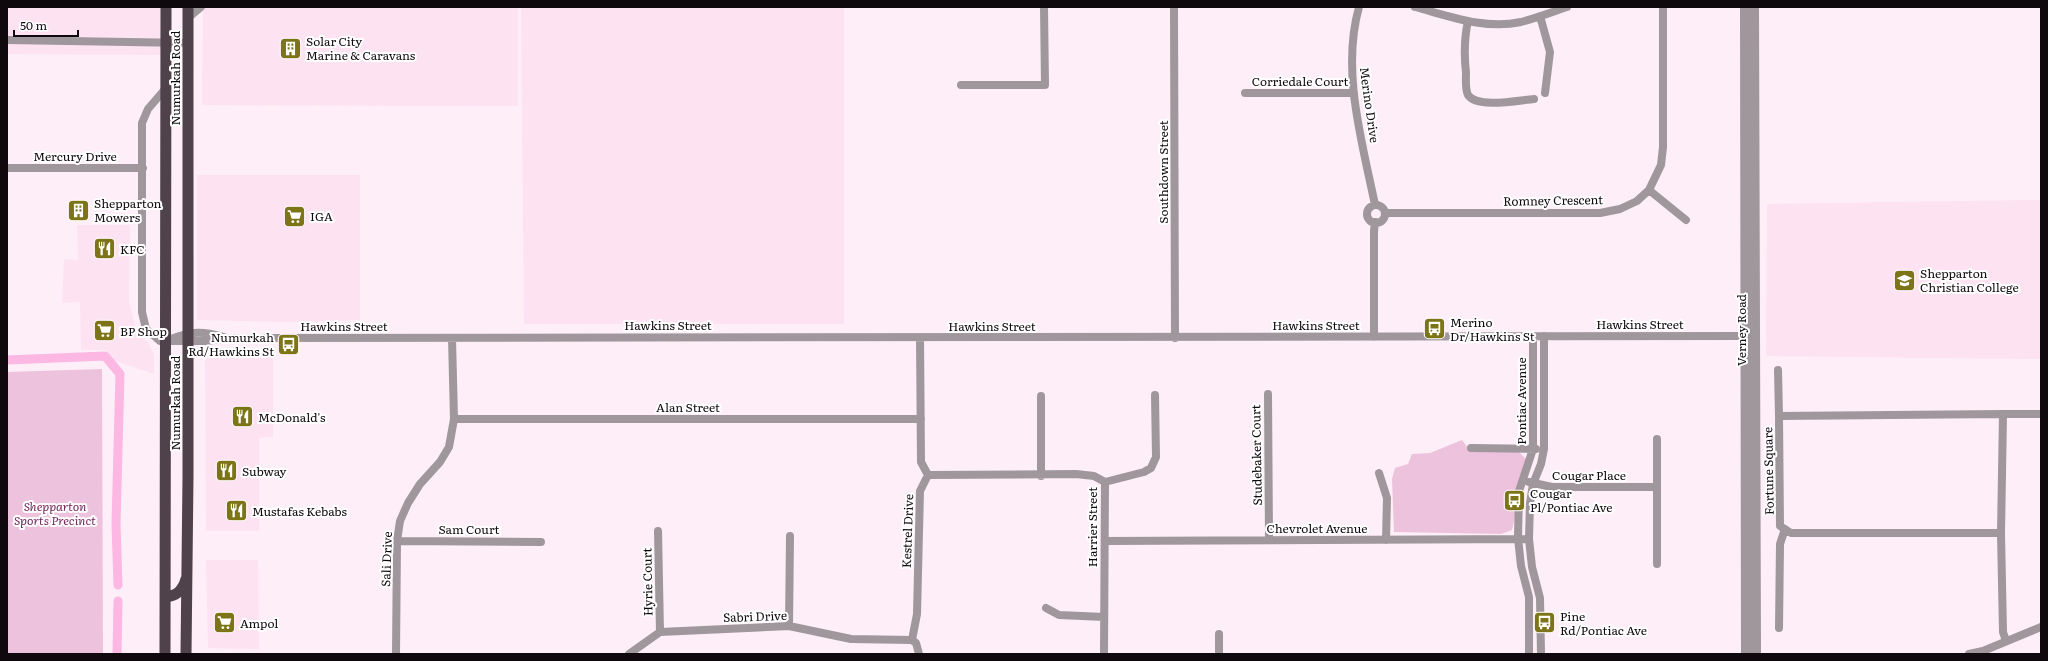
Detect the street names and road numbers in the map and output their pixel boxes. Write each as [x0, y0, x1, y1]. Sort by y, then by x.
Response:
street label: Numurkah Road [166, 30, 184, 125]
street label: Merino Drive [1356, 66, 1384, 144]
street label: Corriedale Court [1252, 72, 1349, 90]
street label: Southdown Street [1154, 120, 1172, 224]
street label: Mercury Drive [33, 147, 117, 165]
street label: Romney Crescent [1503, 190, 1603, 210]
street label: Verney Road [1732, 293, 1750, 366]
street label: Hawkins Street [1596, 315, 1684, 333]
street label: Hawkins Street [624, 316, 712, 334]
street label: Hawkins Street [1272, 316, 1360, 334]
street label: Hawkins Street [300, 317, 388, 335]
street label: Hawkins Street [948, 317, 1036, 335]
street label: Numurkah Road [166, 355, 184, 450]
street label: Pontiac Avenue [1512, 357, 1530, 445]
street label: Alan Street [656, 398, 720, 416]
street label: Studebaker Court [1246, 404, 1266, 506]
street label: Fortune Square [1758, 427, 1778, 515]
street label: Cougar Place [1552, 466, 1626, 484]
street label: Harrier Street [1083, 487, 1101, 567]
street label: Kestrel Drive [897, 494, 917, 568]
street label: Chevrolet Avenue [1266, 519, 1368, 537]
street label: Sam Court [439, 520, 500, 538]
street label: Sali Drive [376, 531, 396, 587]
street label: Hyrie Court [637, 548, 657, 616]
street label: Sabri Drive [723, 606, 787, 626]

